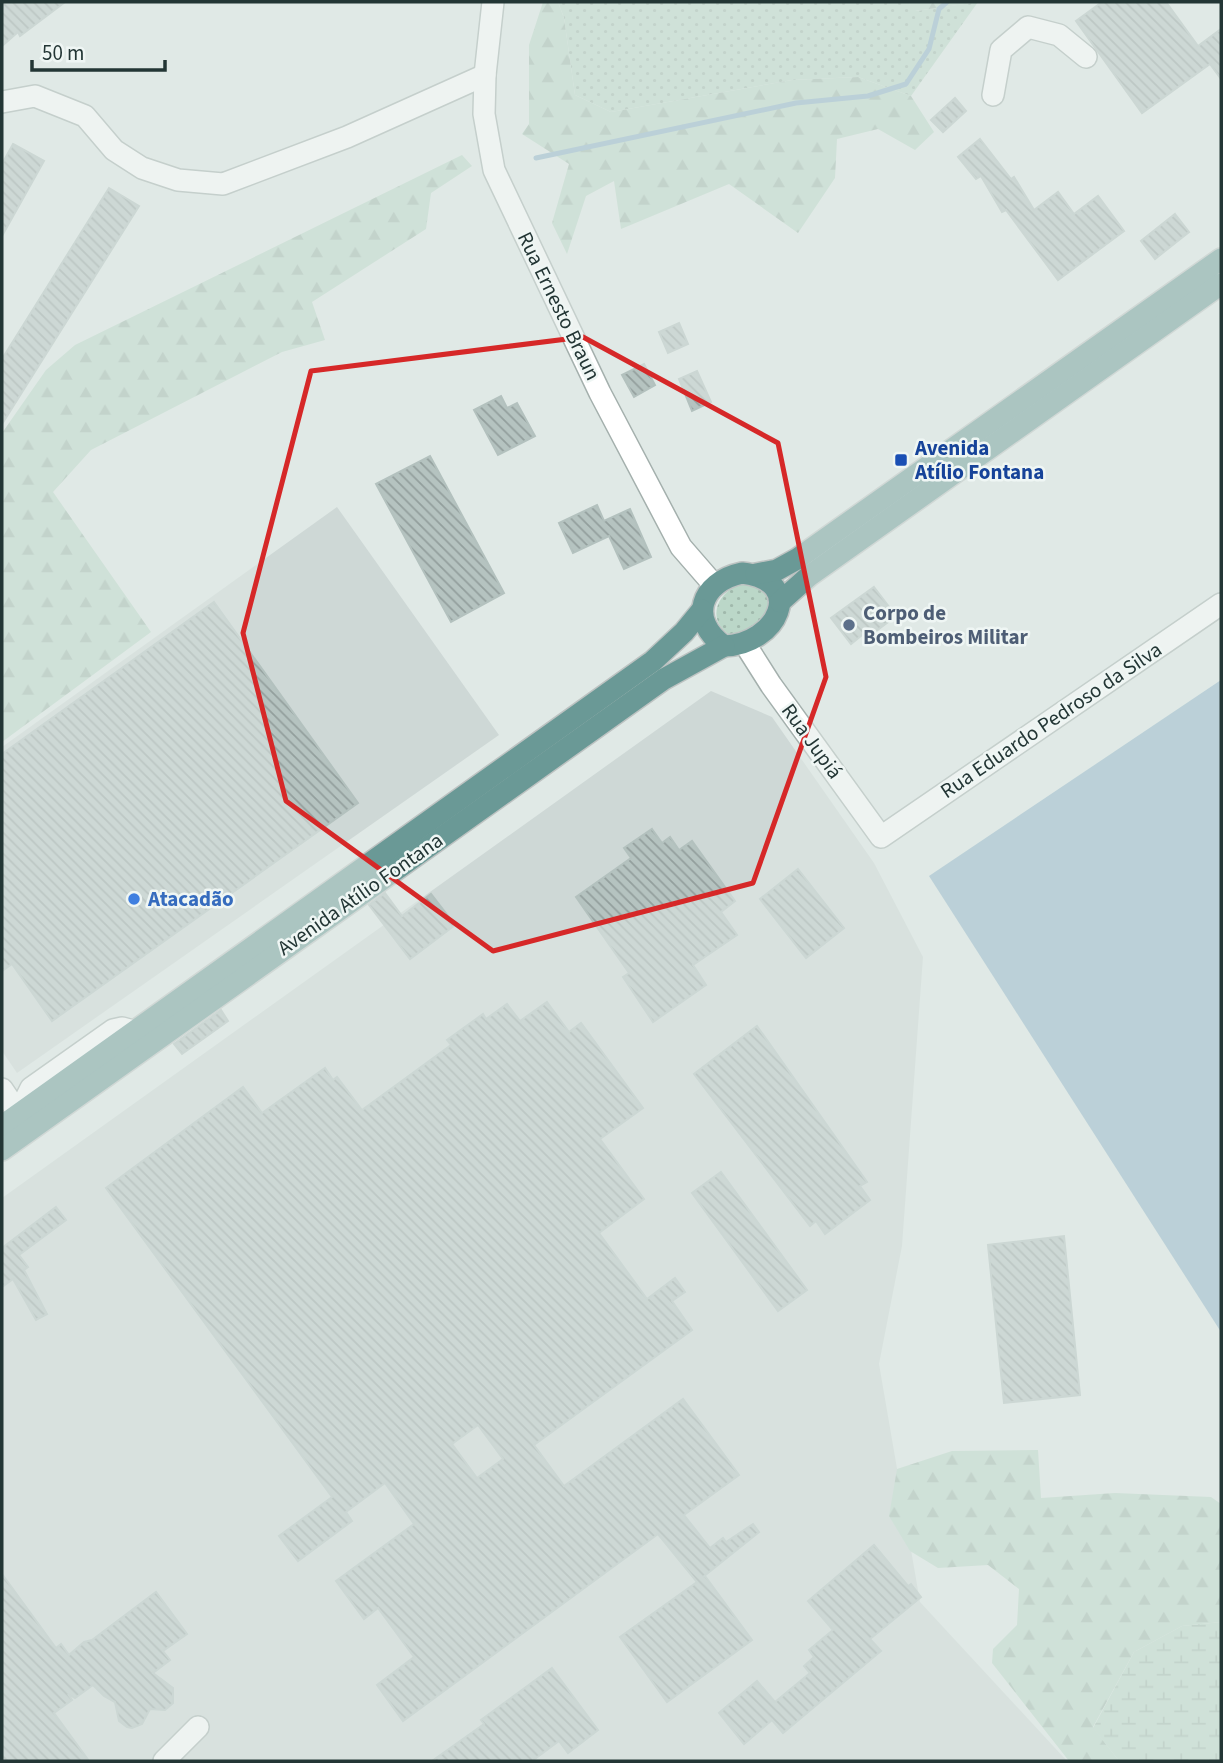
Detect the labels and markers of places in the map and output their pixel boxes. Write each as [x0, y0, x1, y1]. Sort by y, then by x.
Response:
place label: Avenida Atílio Fontana [914, 433, 1044, 487]
marker: Avenida Atílio Fontana [893, 452, 909, 468]
place label: Corpo de Bombeiros Militar [863, 598, 1029, 652]
marker: Corpo de Bombeiros Militar [841, 617, 857, 633]
place label: Atacadão [147, 884, 234, 914]
marker: Atacadão [126, 891, 142, 907]

